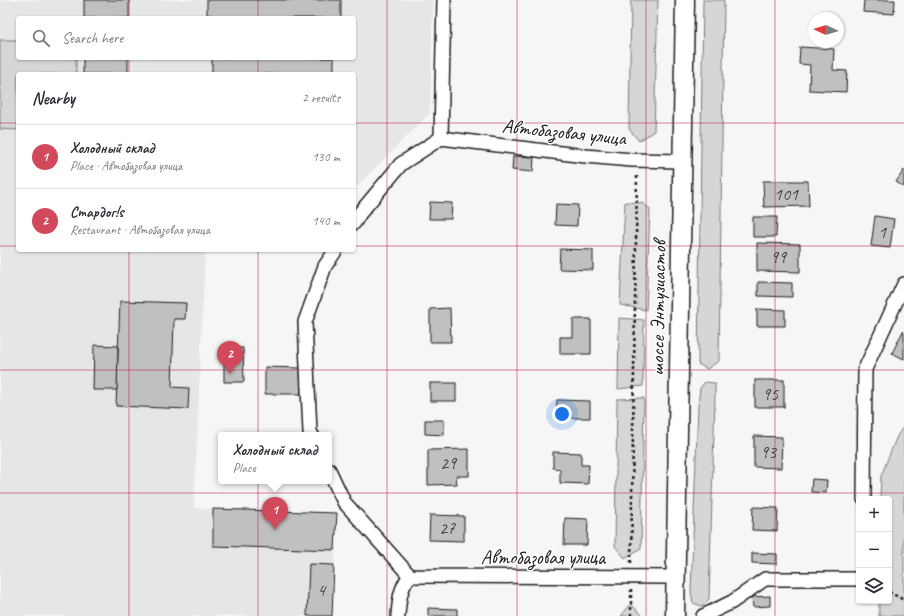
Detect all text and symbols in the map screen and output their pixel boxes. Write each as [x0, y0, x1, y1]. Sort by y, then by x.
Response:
north arrow [808, 12, 844, 48]
search box [16, 16, 356, 60]
icon: search [30, 27, 52, 49]
text: Search here [62, 29, 123, 48]
text: Nearby [32, 88, 75, 109]
text: 2 results [302, 90, 340, 106]
street label: Автобазовая улица [501, 113, 629, 152]
text: Холодный склад [70, 139, 154, 158]
text: 1 [42, 149, 48, 165]
text: 130 m [312, 149, 340, 165]
text: Place · Автобазовая улица [70, 158, 182, 174]
house number: 101 [774, 183, 799, 205]
text: Стардог!s [70, 203, 123, 222]
text: 2 [42, 213, 48, 229]
text: 140 m [312, 213, 340, 229]
house number: 1 [878, 221, 887, 243]
text: Restaurant · Автобазовая улица [70, 222, 210, 238]
street label: шоссе Энтузиастов [644, 236, 672, 376]
house number: 99 [770, 246, 788, 268]
pin: 2 [217, 341, 243, 374]
house number: 95 [762, 383, 779, 405]
your location [552, 404, 572, 424]
popup [218, 432, 332, 484]
text: Холодный склад [233, 441, 317, 460]
house number: 93 [760, 441, 778, 463]
house number: 29 [440, 452, 458, 474]
text: Place [233, 460, 256, 476]
map controls [856, 496, 892, 604]
button: + [856, 496, 892, 532]
pin: 1 [262, 497, 288, 530]
house number: 27 [439, 517, 456, 539]
button: − [856, 532, 892, 568]
street label: Автобазовая улица [481, 545, 607, 571]
button: layers [856, 568, 892, 604]
house number: 4 [317, 579, 327, 601]

